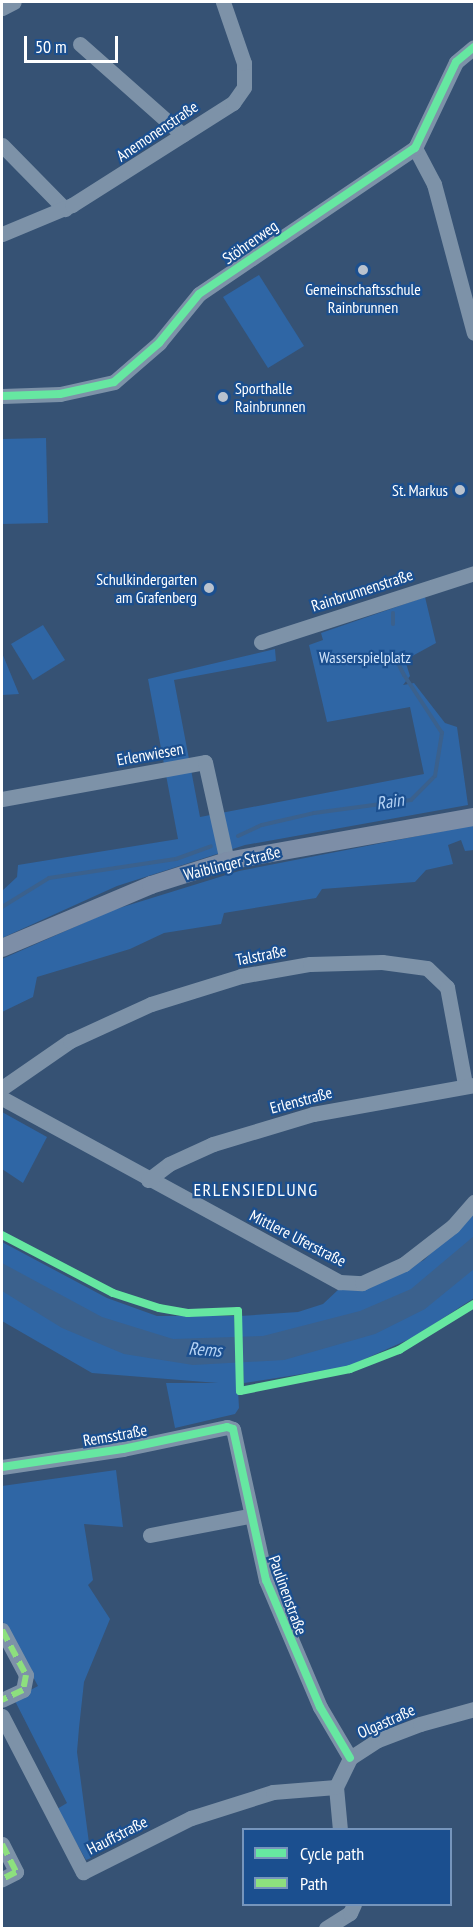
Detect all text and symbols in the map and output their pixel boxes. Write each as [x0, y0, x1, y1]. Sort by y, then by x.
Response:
scale bar [27, 24, 122, 62]
text: 50 m [35, 35, 67, 58]
street label: Anemonenstraße [113, 97, 201, 165]
street label: Stöhrerweg [219, 216, 281, 268]
marker: Gemeinschaftsschule Rainbrunnen [356, 263, 370, 277]
place label: Gemeinschaftsschule Rainbrunnen [305, 279, 421, 317]
place label: Sporthalle Rainbrunnen [235, 378, 306, 416]
marker: Sporthalle Rainbrunnen [216, 390, 230, 404]
place label: St. Markus [391, 480, 448, 500]
marker: St. Markus [453, 483, 467, 497]
street label: Rainbrunnenstraße [309, 565, 415, 615]
place label: Schulkindergarten am Grafenberg [96, 569, 197, 607]
marker: Schulkindergarten am Grafenberg [202, 581, 216, 595]
park label: Wasserspielplatz [319, 647, 411, 667]
street label: Erlenwiesen [115, 739, 185, 769]
water label: Rain [375, 789, 405, 815]
street label: Waiblinger Straße [182, 842, 282, 884]
street label: Talstraße [234, 941, 288, 969]
street label: Erlenstraße [268, 1082, 334, 1118]
district label: ERLENSIEDLUNG [193, 1179, 319, 1201]
street label: Mittlere Uferstraße [247, 1205, 349, 1271]
water label: Rems [188, 1338, 222, 1362]
street label: Remsstraße [82, 1420, 148, 1450]
street label: Paulinenstraße [265, 1553, 311, 1637]
street label: Olgastraße [354, 1700, 418, 1742]
street label: Hauffstraße [84, 1812, 150, 1858]
legend [242, 1828, 452, 1906]
text: Cycle path [300, 1842, 364, 1865]
text: Path [300, 1872, 328, 1895]

